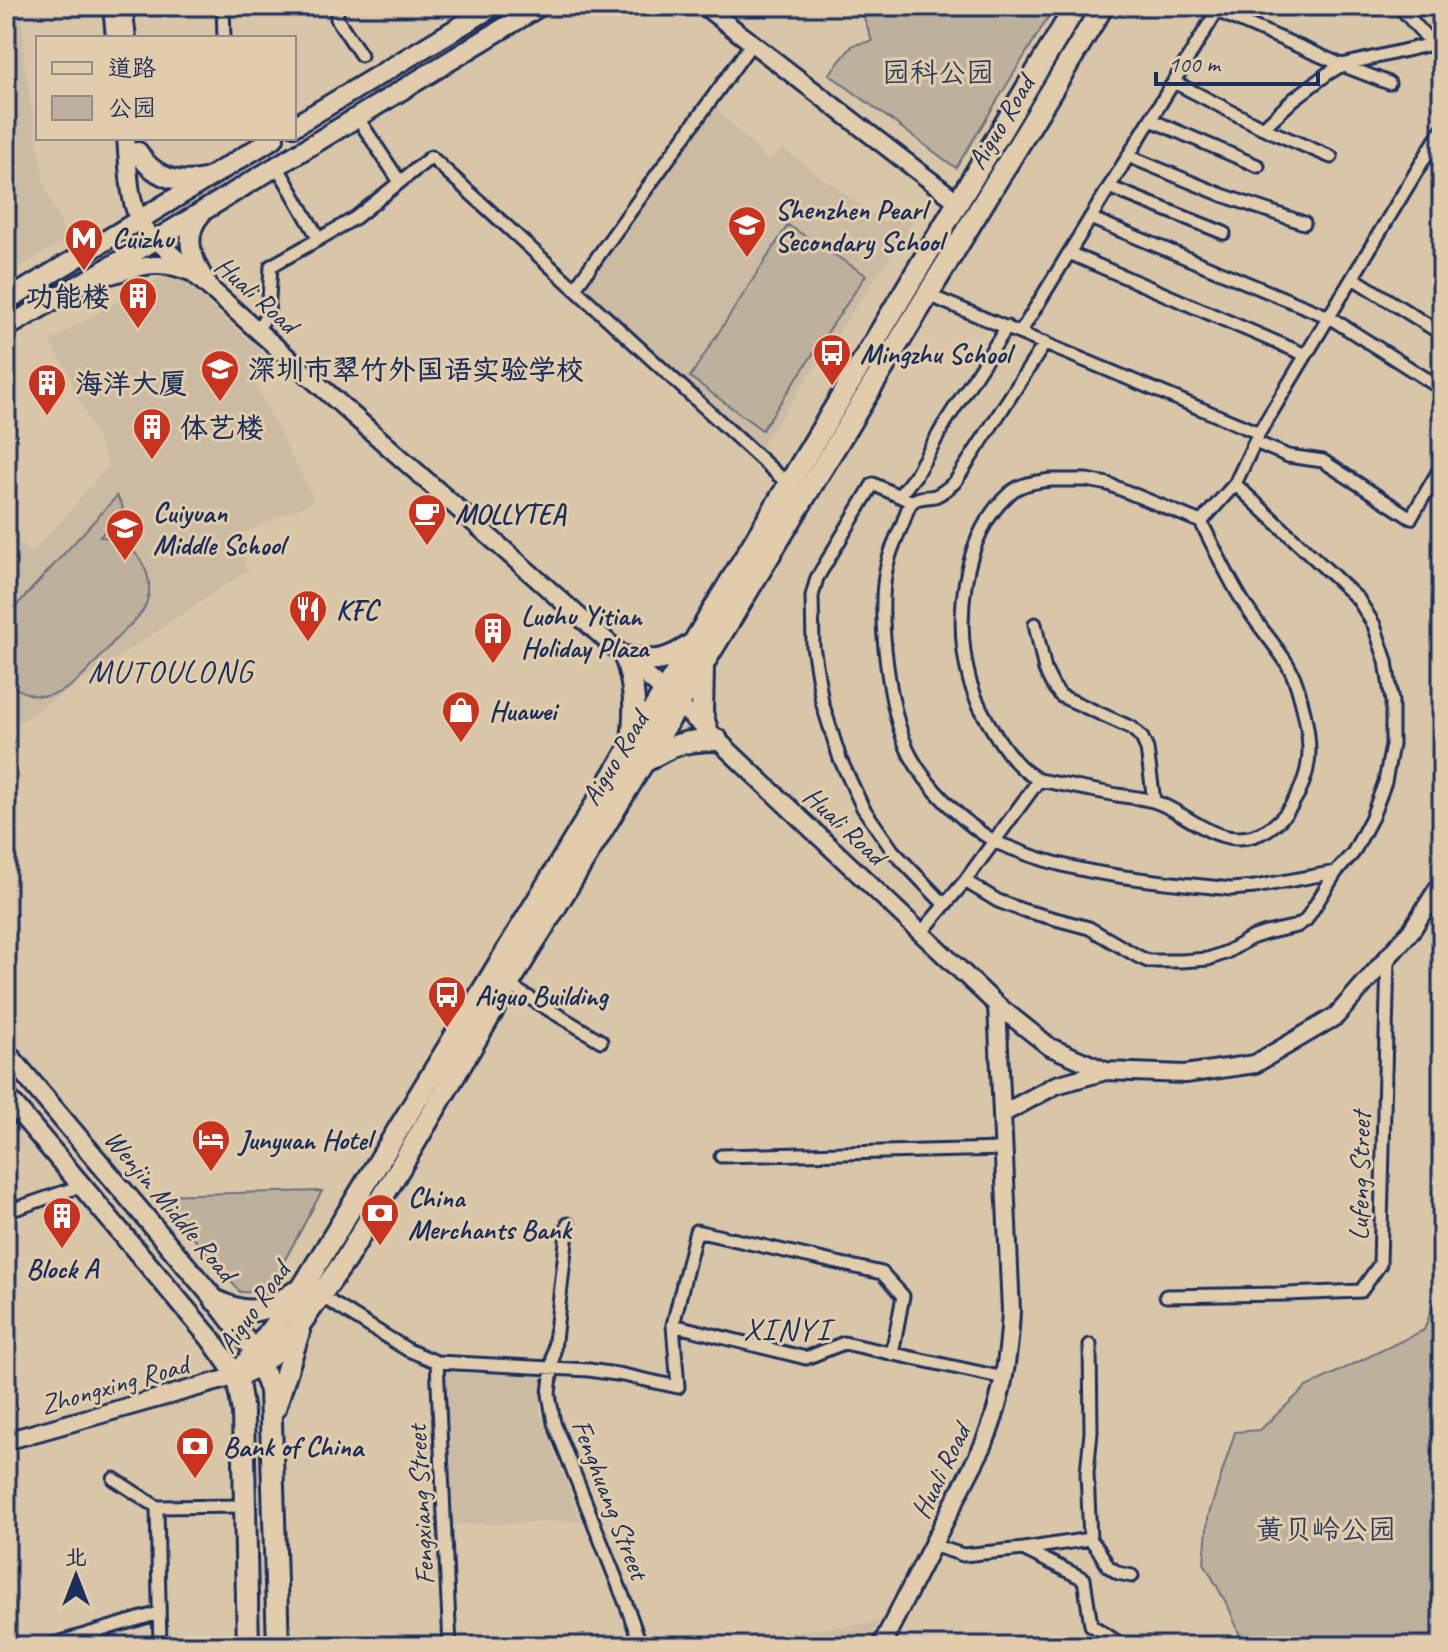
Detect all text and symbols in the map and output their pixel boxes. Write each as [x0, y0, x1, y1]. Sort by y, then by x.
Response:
legend [36, 36, 296, 140]
scale bar [1156, 36, 1318, 86]
text: 100 m [1168, 49, 1222, 79]
text: 道路 [108, 53, 156, 83]
park label: 园科公园 [882, 55, 994, 90]
street label: Aiguo Road [959, 66, 1044, 175]
text: 公园 [108, 93, 156, 123]
place label: Shenzhen Pearl Secondary School [775, 192, 948, 260]
school or university icon: Shenzhen Pearl Secondary School [726, 204, 768, 259]
metro station icon: Cuizhu [63, 217, 105, 272]
place label: Cuizhu [112, 221, 176, 256]
street label: Huali Road [208, 248, 309, 344]
building icon: 功能楼 [117, 275, 159, 330]
place label: 功能楼 [26, 279, 110, 314]
bus stop icon: Mingzhu School [811, 332, 853, 387]
place label: Mingzhu School [860, 336, 1017, 371]
school or university icon: 深圳市翠竹外国语实验学校 [199, 348, 241, 403]
place label: 深圳市翠竹外国语实验学校 [248, 352, 584, 387]
building icon: 海洋大厦 [26, 362, 68, 417]
place label: 海洋大厦 [75, 366, 187, 401]
building icon: 体艺楼 [131, 406, 173, 461]
place label: 体艺楼 [180, 410, 264, 445]
cafe icon: MOLLYTEA [406, 492, 448, 547]
place label: Cuiyuan Middle School [153, 495, 290, 562]
place label: MOLLYTEA [455, 496, 567, 531]
school or university icon: Cuiyuan Middle School [104, 507, 146, 562]
restaurant icon: KFC [287, 588, 329, 643]
place label: KFC [336, 592, 382, 627]
place label: Luohu Yitian Holiday Plaza [521, 598, 651, 665]
building icon: Luohu Yitian Holiday Plaza [472, 610, 514, 665]
district label: MUTOULONG [88, 651, 255, 692]
shop icon: Huawei [440, 689, 482, 744]
place label: Huawei [489, 693, 560, 728]
street label: Aiguo Road [573, 702, 658, 811]
street label: Huali Road [796, 778, 896, 875]
bus stop icon: Aiguo Building [426, 974, 468, 1029]
place label: Aiguo Building [475, 978, 609, 1013]
street label: Lufeng Street [1341, 1107, 1378, 1241]
hotel icon: Junyuan Hotel [190, 1118, 232, 1173]
street label: Wenjin Middle Road [97, 1122, 247, 1291]
place label: Junyuan Hotel [237, 1122, 377, 1158]
place label: China Merchants Bank [408, 1180, 573, 1247]
bank icon: China Merchants Bank [359, 1192, 401, 1247]
building icon: Block A [41, 1195, 83, 1250]
place label: Block A [26, 1251, 100, 1286]
street label: Aiguo Road [209, 1252, 300, 1360]
district label: XINYI [743, 1309, 836, 1350]
street label: Zhongxing Road [36, 1346, 196, 1422]
street label: Fenghuang Street [564, 1414, 658, 1587]
street label: Huali Road [903, 1415, 980, 1524]
street label: Fengxiang Street [399, 1421, 442, 1586]
bank icon: Bank of China [174, 1425, 216, 1480]
place label: Bank of China [223, 1429, 365, 1464]
park label: 黄贝岭公园 [1256, 1512, 1396, 1547]
north arrow [36, 1536, 116, 1616]
text: 北 [65, 1543, 87, 1571]

